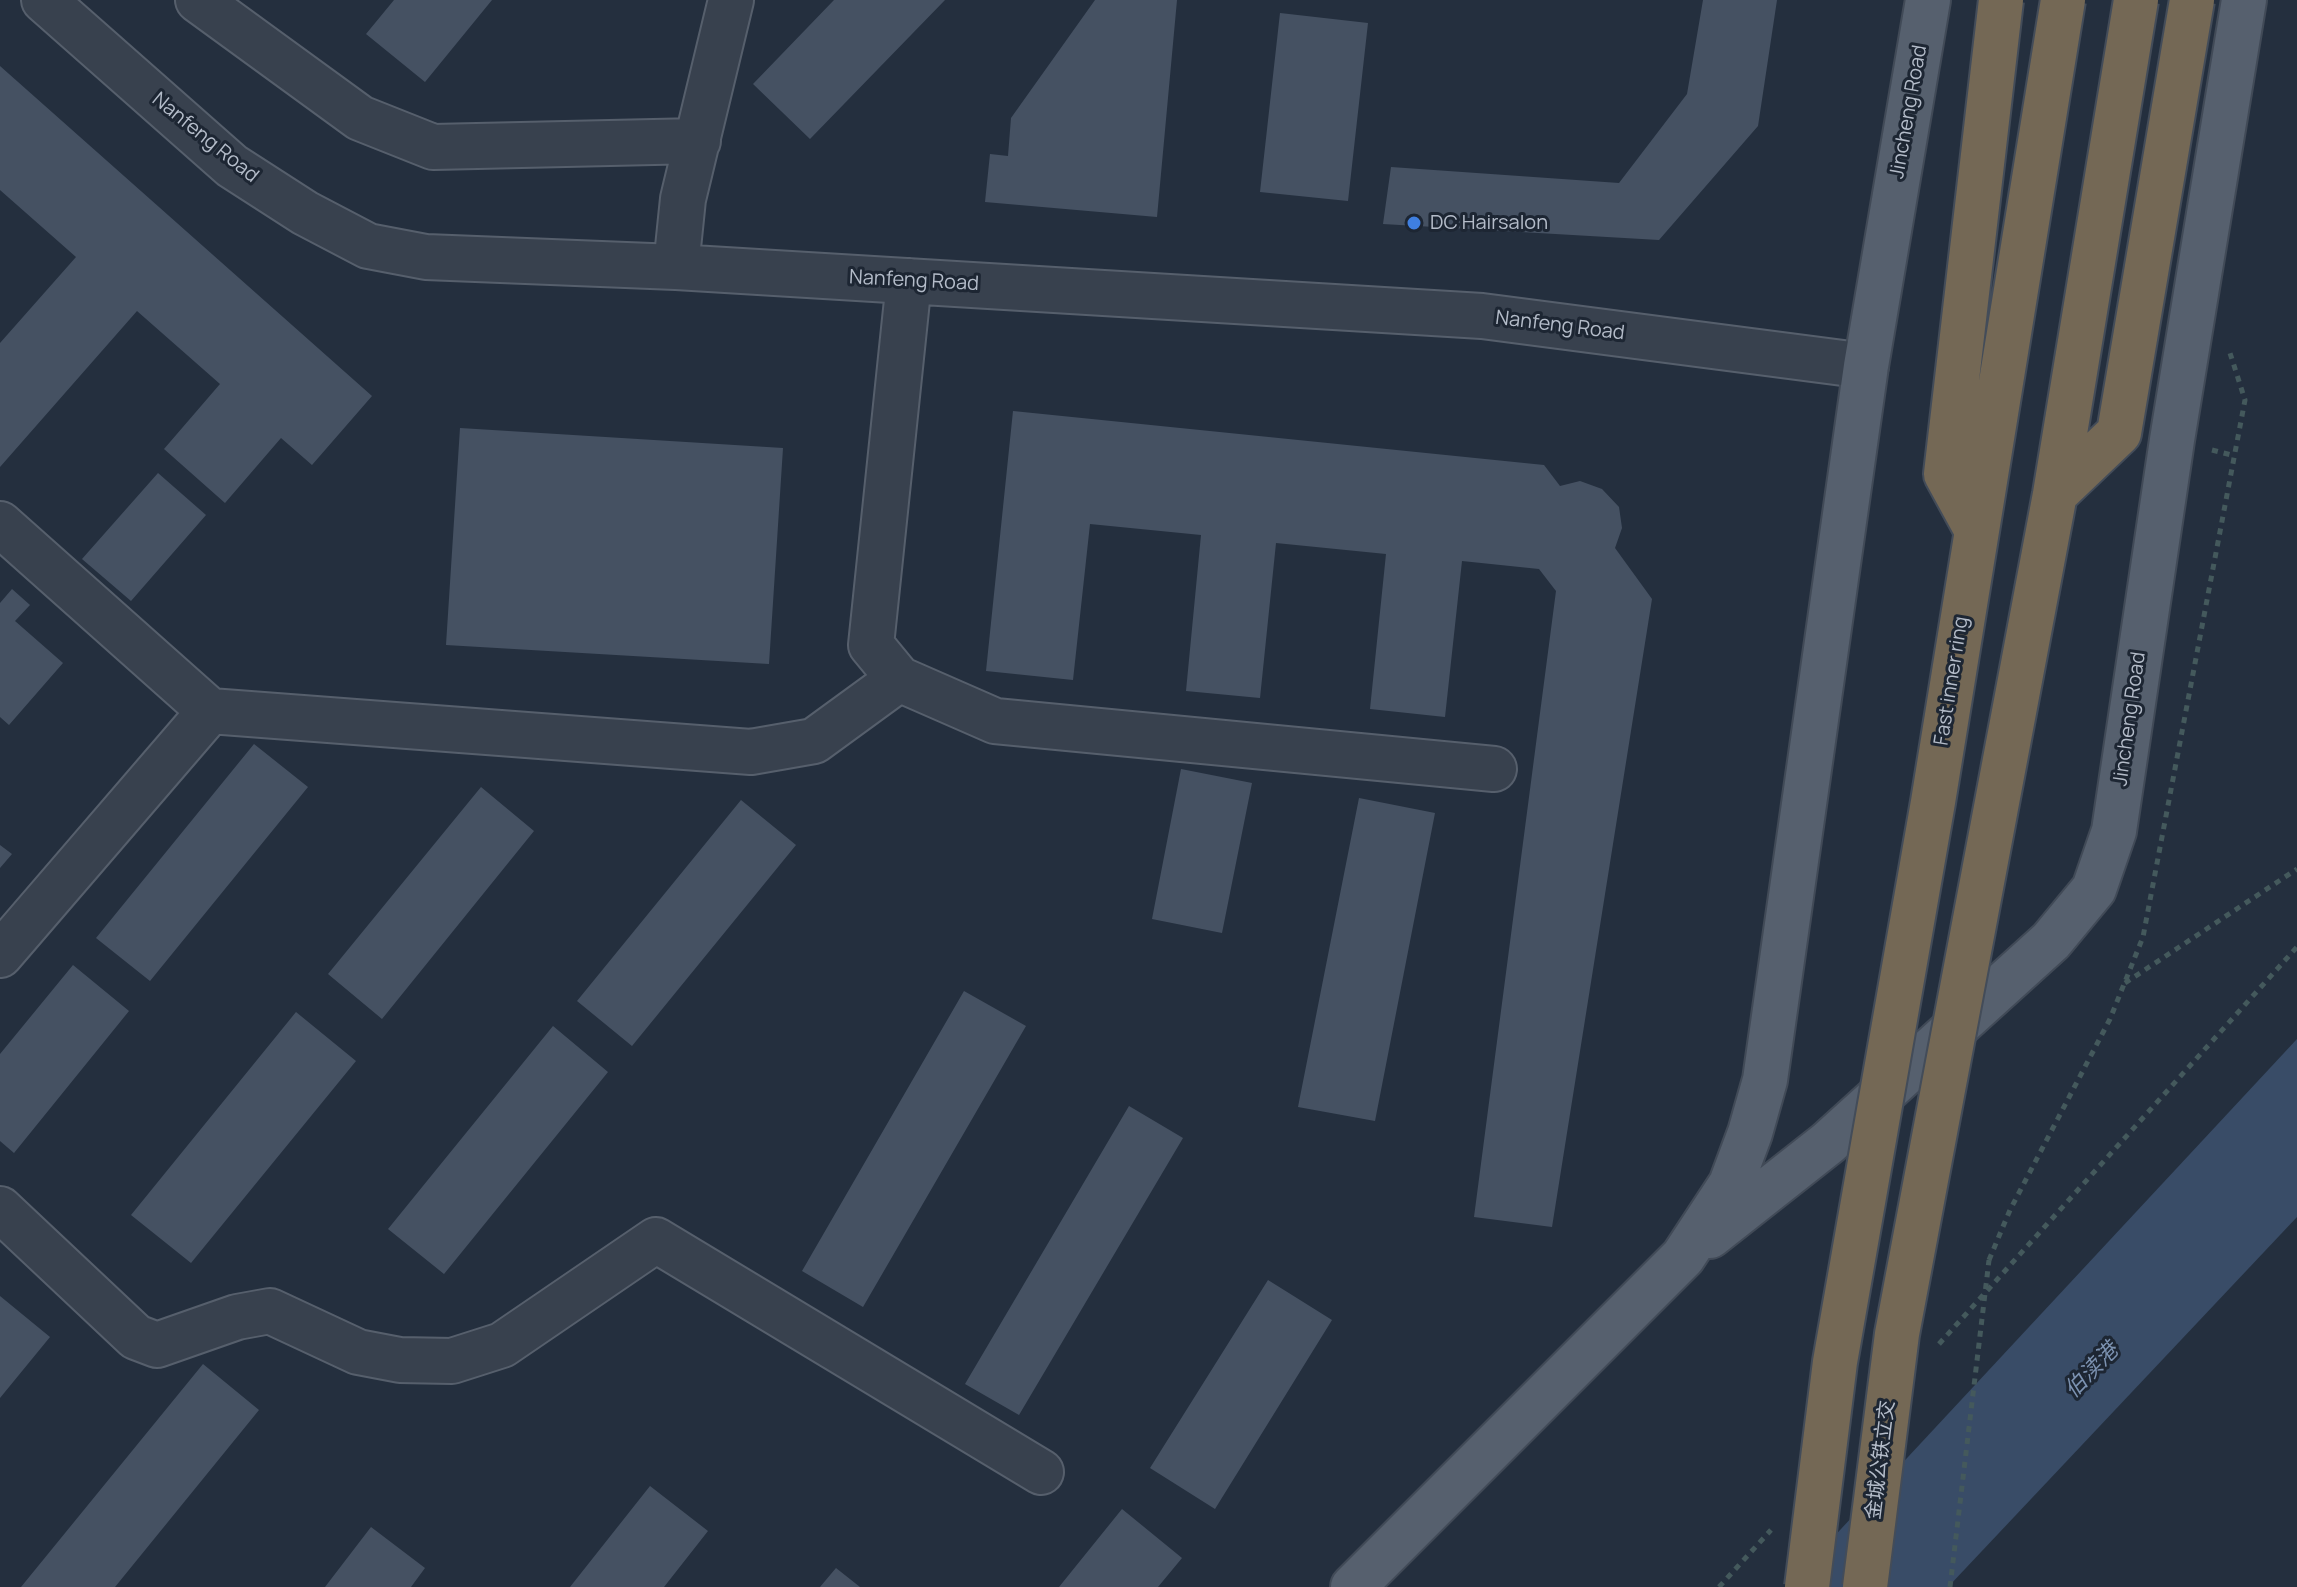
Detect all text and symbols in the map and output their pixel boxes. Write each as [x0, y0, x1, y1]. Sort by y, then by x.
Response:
street label: Jincheng Road [1885, 43, 1933, 181]
street label: Nanfeng Road [147, 88, 263, 188]
place label: DC Hairsalon [1430, 211, 1548, 235]
marker: DC Hairsalon [1405, 214, 1423, 232]
street label: Nanfeng Road [849, 266, 979, 296]
street label: Nanfeng Road [1494, 306, 1626, 346]
street label: Fast inner ring [1930, 615, 1974, 747]
street label: Jincheng Road [2109, 650, 2151, 788]
water label: 伯渎港 [2060, 1338, 2124, 1404]
street label: 金城公铁立交 [1862, 1399, 1900, 1521]

